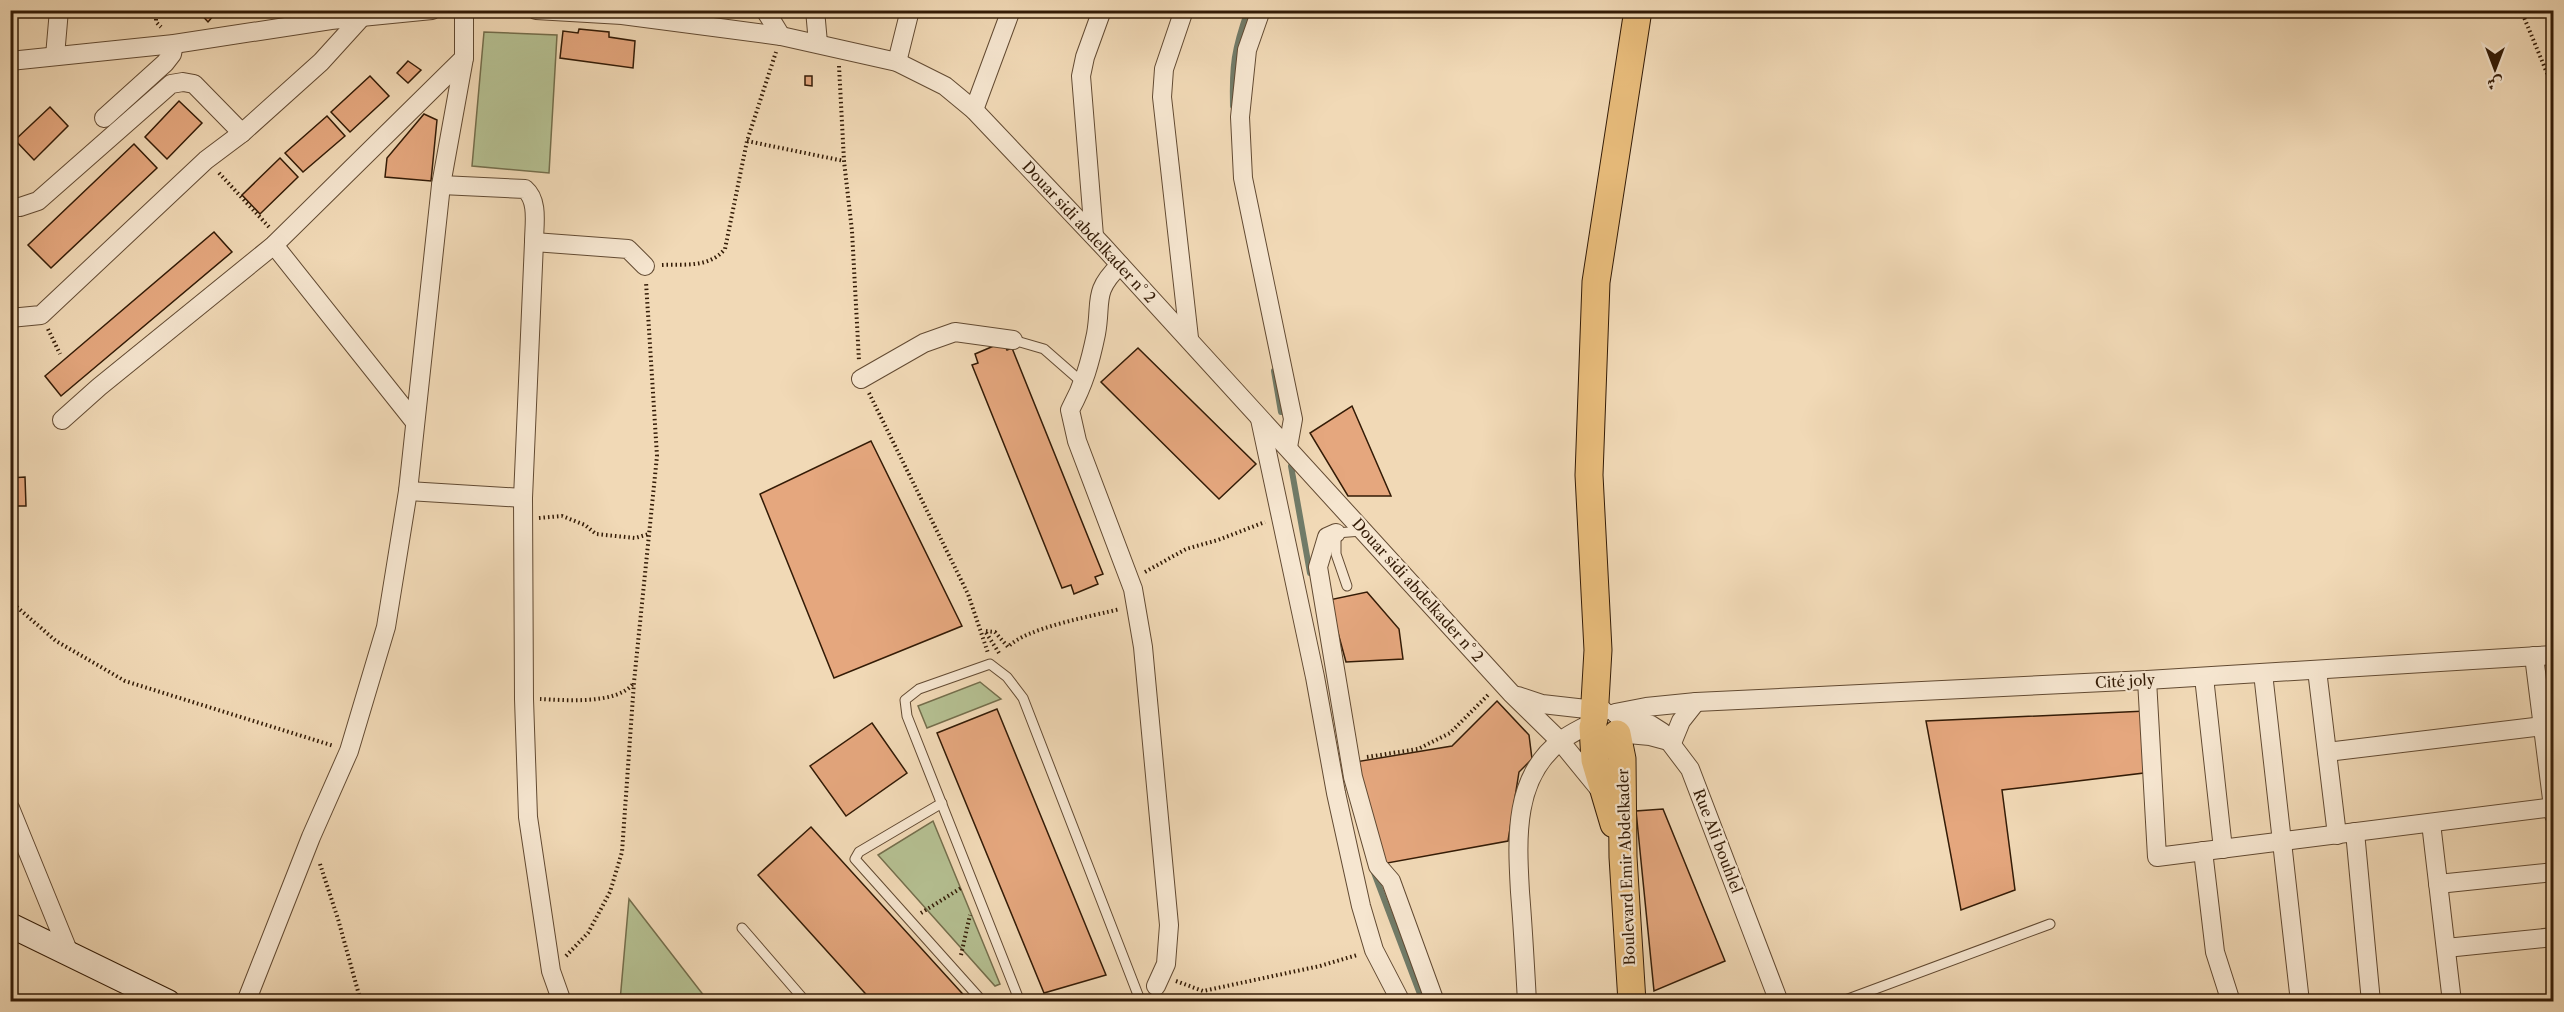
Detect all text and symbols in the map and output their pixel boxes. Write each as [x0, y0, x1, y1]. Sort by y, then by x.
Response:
north arrow [2465, 39, 2525, 99]
text: ش [2487, 74, 2503, 94]
street label: Douar sidi abdelkader n° 2 [1018, 157, 1160, 307]
street label: Douar sidi abdelkader n° 2 [1348, 514, 1488, 666]
street label: Cité joly [2095, 670, 2156, 692]
street label: Boulevard Emir Abdelkader [1613, 768, 1639, 966]
street label: Rue Ali bouhlel [1689, 786, 1747, 896]

